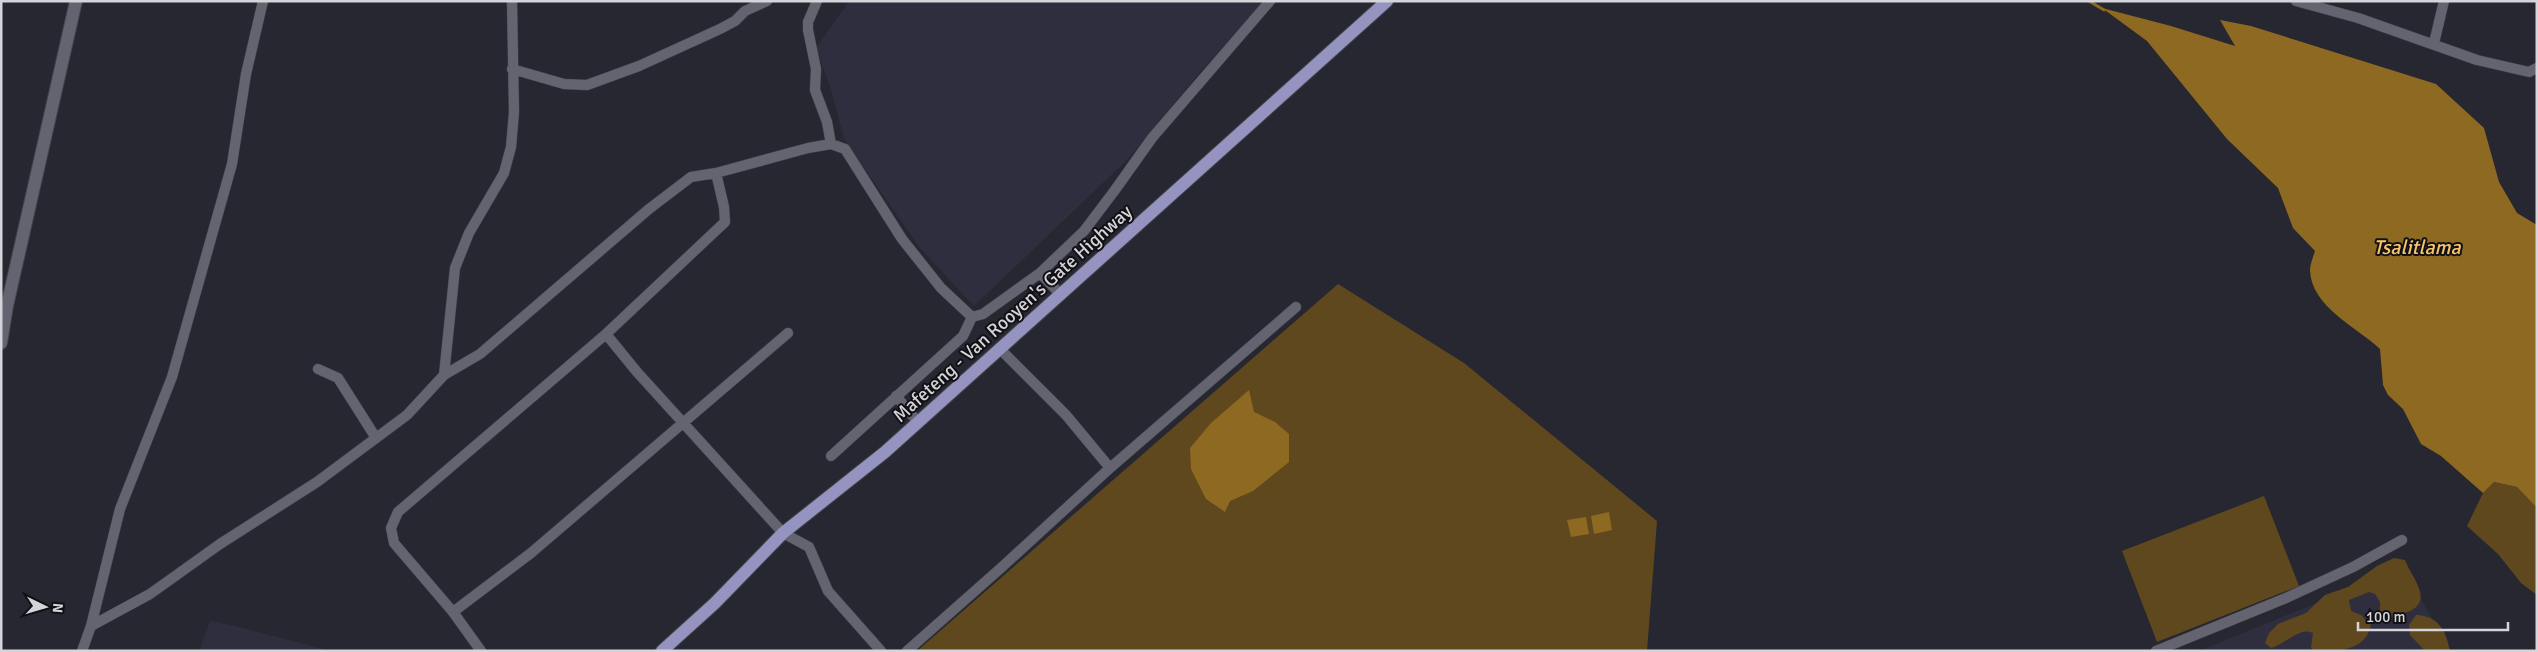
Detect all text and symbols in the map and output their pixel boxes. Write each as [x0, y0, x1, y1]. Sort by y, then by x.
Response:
street label: Mafeteng - Van Rooyen's Gate Highway [888, 200, 1137, 428]
water label: Tsalitlama [2373, 235, 2462, 260]
north arrow [20, 582, 70, 632]
scale bar [2358, 600, 2508, 632]
text: N [49, 602, 66, 614]
text: 100 m [2366, 608, 2406, 626]

